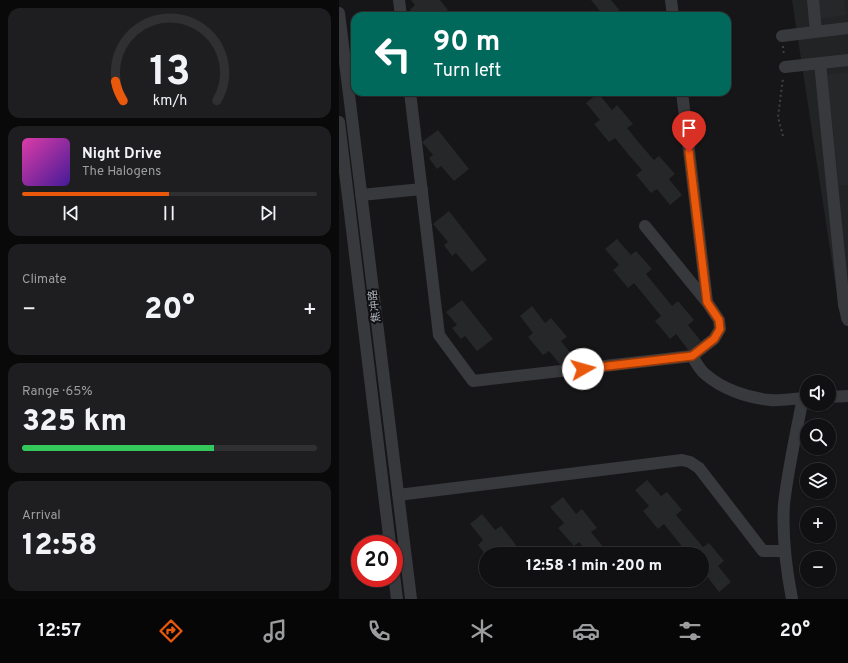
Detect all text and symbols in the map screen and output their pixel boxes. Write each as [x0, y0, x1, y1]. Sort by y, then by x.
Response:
text: 90 m [433, 25, 500, 61]
icon: left [367, 28, 419, 80]
text: 13 [149, 47, 190, 100]
text: Turn left [433, 60, 501, 83]
text: km/h [152, 92, 187, 110]
pin [672, 111, 706, 152]
icon: arrive [678, 117, 700, 139]
text: Night Drive [82, 145, 162, 164]
text: The Halogens [82, 164, 161, 180]
icon: previous [60, 202, 82, 224]
icon: pause [158, 202, 180, 224]
icon: next [257, 202, 279, 224]
text: Climate [22, 272, 67, 288]
street label: 焦冲路 [366, 289, 384, 323]
text: 20° [144, 292, 195, 329]
text: − [22, 297, 36, 324]
text: + [303, 297, 317, 324]
position arrow [562, 348, 604, 390]
map controls [800, 375, 836, 587]
button: sound [800, 375, 836, 411]
text: Range · 65% [22, 384, 93, 400]
text: 325 km [22, 404, 127, 441]
button: search [800, 419, 836, 455]
button: layers [800, 463, 836, 499]
button: + [800, 507, 836, 543]
text: Arrival [22, 508, 61, 524]
text: 12:58 [22, 528, 97, 565]
speed limit sign: 20 [351, 535, 403, 587]
button: − [800, 551, 836, 587]
text: 12:58 · 1 min · 200 m [526, 557, 662, 576]
icon: directions [157, 617, 185, 645]
icon: music [261, 617, 289, 645]
icon: phone [365, 617, 393, 645]
icon: climate [468, 617, 496, 645]
icon: car [572, 617, 600, 645]
icon: filters [676, 617, 704, 645]
text: 12:57 [38, 620, 81, 643]
text: 20° [780, 620, 810, 643]

